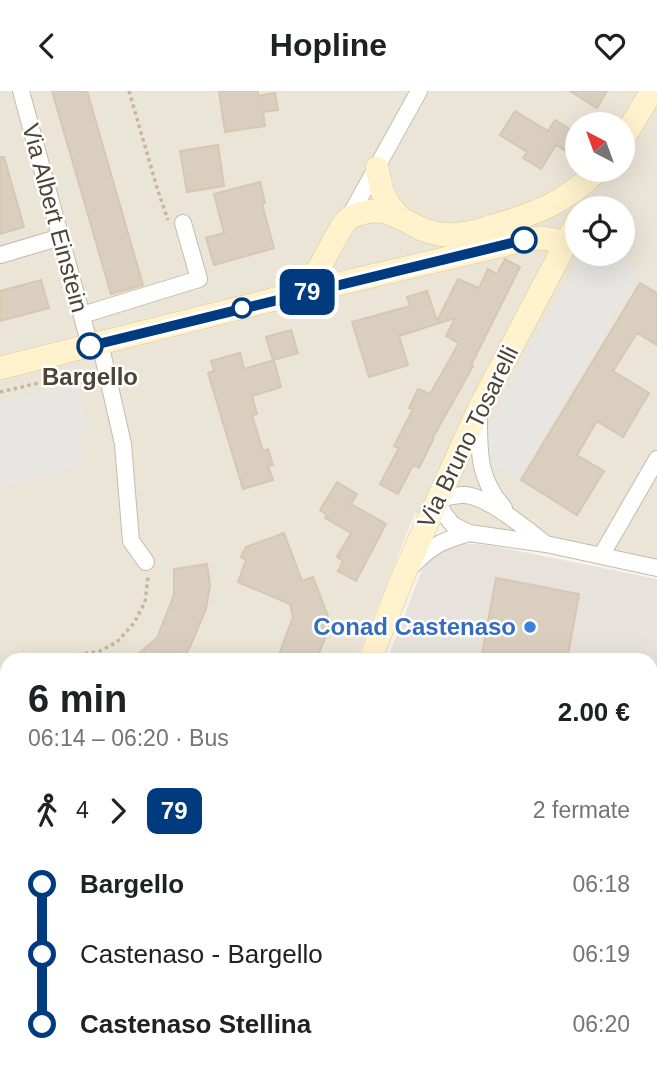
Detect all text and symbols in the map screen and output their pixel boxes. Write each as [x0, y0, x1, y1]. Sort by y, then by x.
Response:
icon: back [28, 27, 66, 65]
text: Hopline [270, 27, 387, 63]
icon: heart [591, 27, 629, 65]
north arrow [565, 112, 635, 182]
map controls [565, 112, 635, 266]
street label: Via Albert Einstein [17, 121, 94, 315]
button: locate [565, 196, 635, 266]
unlabelled marker [511, 227, 537, 253]
line badge: 79 [276, 269, 338, 315]
text: 79 [294, 278, 320, 305]
unlabelled marker [232, 298, 252, 318]
marker: Bargello [77, 333, 103, 359]
street label: Via Bruno Tosarelli [412, 341, 523, 532]
place label: Bargello [42, 363, 138, 390]
place label: Conad Castenaso [313, 613, 516, 640]
marker: Conad Castenaso [522, 619, 538, 635]
text: 6 min [28, 678, 127, 720]
text: 2.00 € [558, 697, 630, 727]
text: 06:14 – 06:20 · Bus [28, 725, 229, 751]
icon: walk [28, 792, 66, 830]
icon: forward [99, 792, 137, 830]
text: 4 [76, 797, 89, 823]
text: 79 [161, 797, 188, 824]
text: 2 fermate [533, 797, 630, 823]
text: Bargello [80, 869, 184, 899]
text: 06:18 [572, 871, 630, 897]
text: Castenaso - Bargello [80, 939, 323, 969]
text: 06:19 [572, 941, 630, 967]
text: Castenaso Stellina [80, 1009, 311, 1039]
text: 06:20 [572, 1011, 630, 1037]

